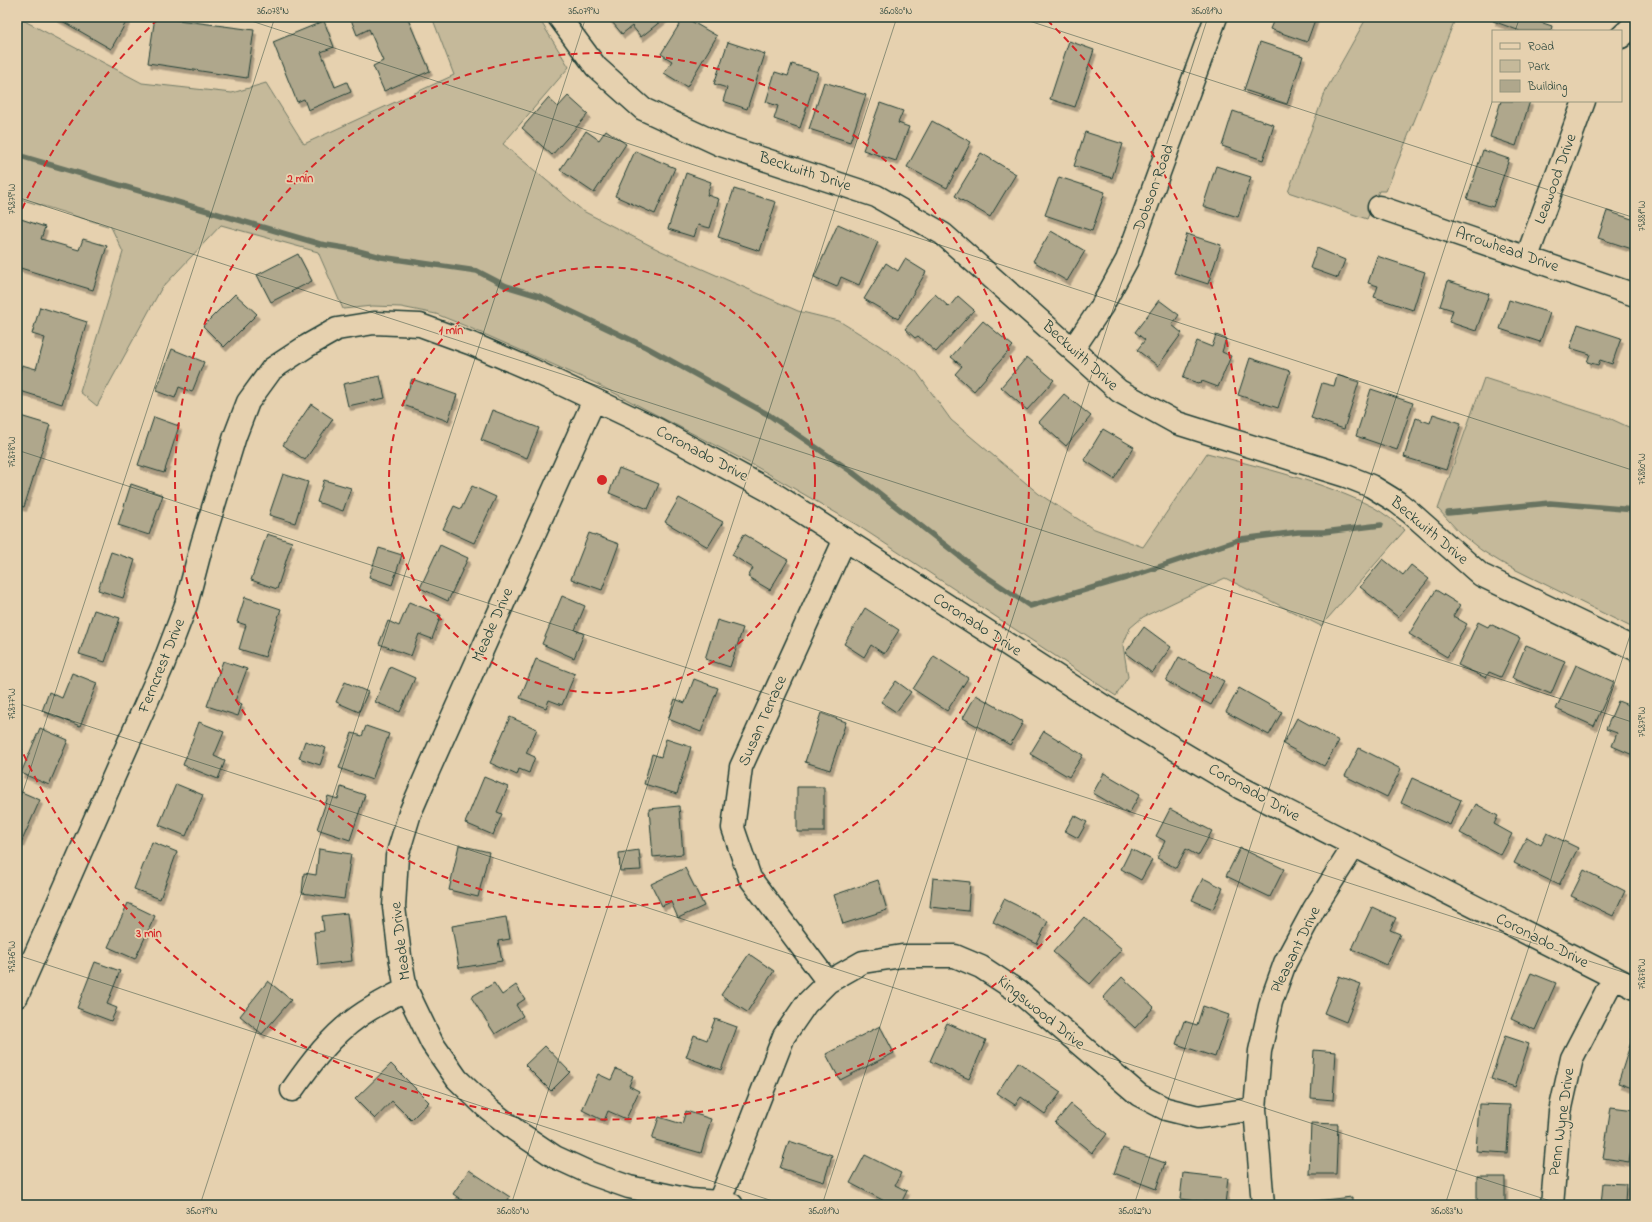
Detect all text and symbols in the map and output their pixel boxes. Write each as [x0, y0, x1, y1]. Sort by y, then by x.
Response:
text: 36.078°N [257, 4, 289, 19]
text: 36.079°N [568, 4, 600, 19]
text: 36.080°N [880, 4, 912, 19]
text: 36.081°N [1191, 4, 1223, 19]
legend [1492, 30, 1622, 102]
text: Road [1528, 38, 1554, 56]
text: Park [1528, 58, 1550, 76]
text: Building [1527, 78, 1567, 97]
street label: Leawood Drive [1528, 129, 1584, 228]
street label: Dobson Road [1127, 141, 1181, 236]
street label: Beckwith Drive [755, 145, 855, 198]
text: 2 min [286, 170, 313, 188]
text: 79.879°W [5, 184, 20, 214]
text: 79.881°W [1635, 201, 1650, 231]
street label: Arrowhead Drive [1452, 221, 1563, 279]
street label: Beckwith Drive [1036, 314, 1124, 398]
text: 1 min [439, 322, 463, 340]
street label: Coronado Drive [651, 420, 753, 489]
text: 79.878°W [5, 436, 20, 468]
text: 79.880°W [1635, 453, 1650, 485]
centre of rings [595, 473, 609, 487]
street label: Beckwith Drive [1384, 490, 1474, 572]
street label: Meade Drive [466, 583, 520, 666]
street label: Coronado Drive [928, 587, 1027, 663]
street label: Ferncrest Drive [132, 614, 192, 718]
street label: Susan Terrace [732, 671, 794, 770]
text: 79.877°W [5, 688, 20, 720]
text: 79.879°W [1635, 707, 1650, 737]
street label: Coronado Drive [1204, 758, 1305, 829]
street label: Meade Drive [384, 899, 418, 982]
street label: Pleasant Drive [1265, 902, 1328, 998]
street label: Coronado Drive [1491, 907, 1593, 975]
text: 3 min [135, 925, 162, 943]
text: 79.876°W [5, 941, 20, 973]
text: 79.878°W [1635, 958, 1650, 990]
street label: Kingswood Drive [992, 970, 1091, 1057]
street label: Penn Wyne Drive [1543, 1066, 1582, 1178]
text: 36.079°N [186, 1204, 218, 1219]
text: 36.080°N [497, 1204, 529, 1219]
text: 36.081°N [808, 1204, 840, 1219]
text: 36.082°N [1118, 1204, 1152, 1219]
text: 36.083°N [1431, 1204, 1463, 1219]

